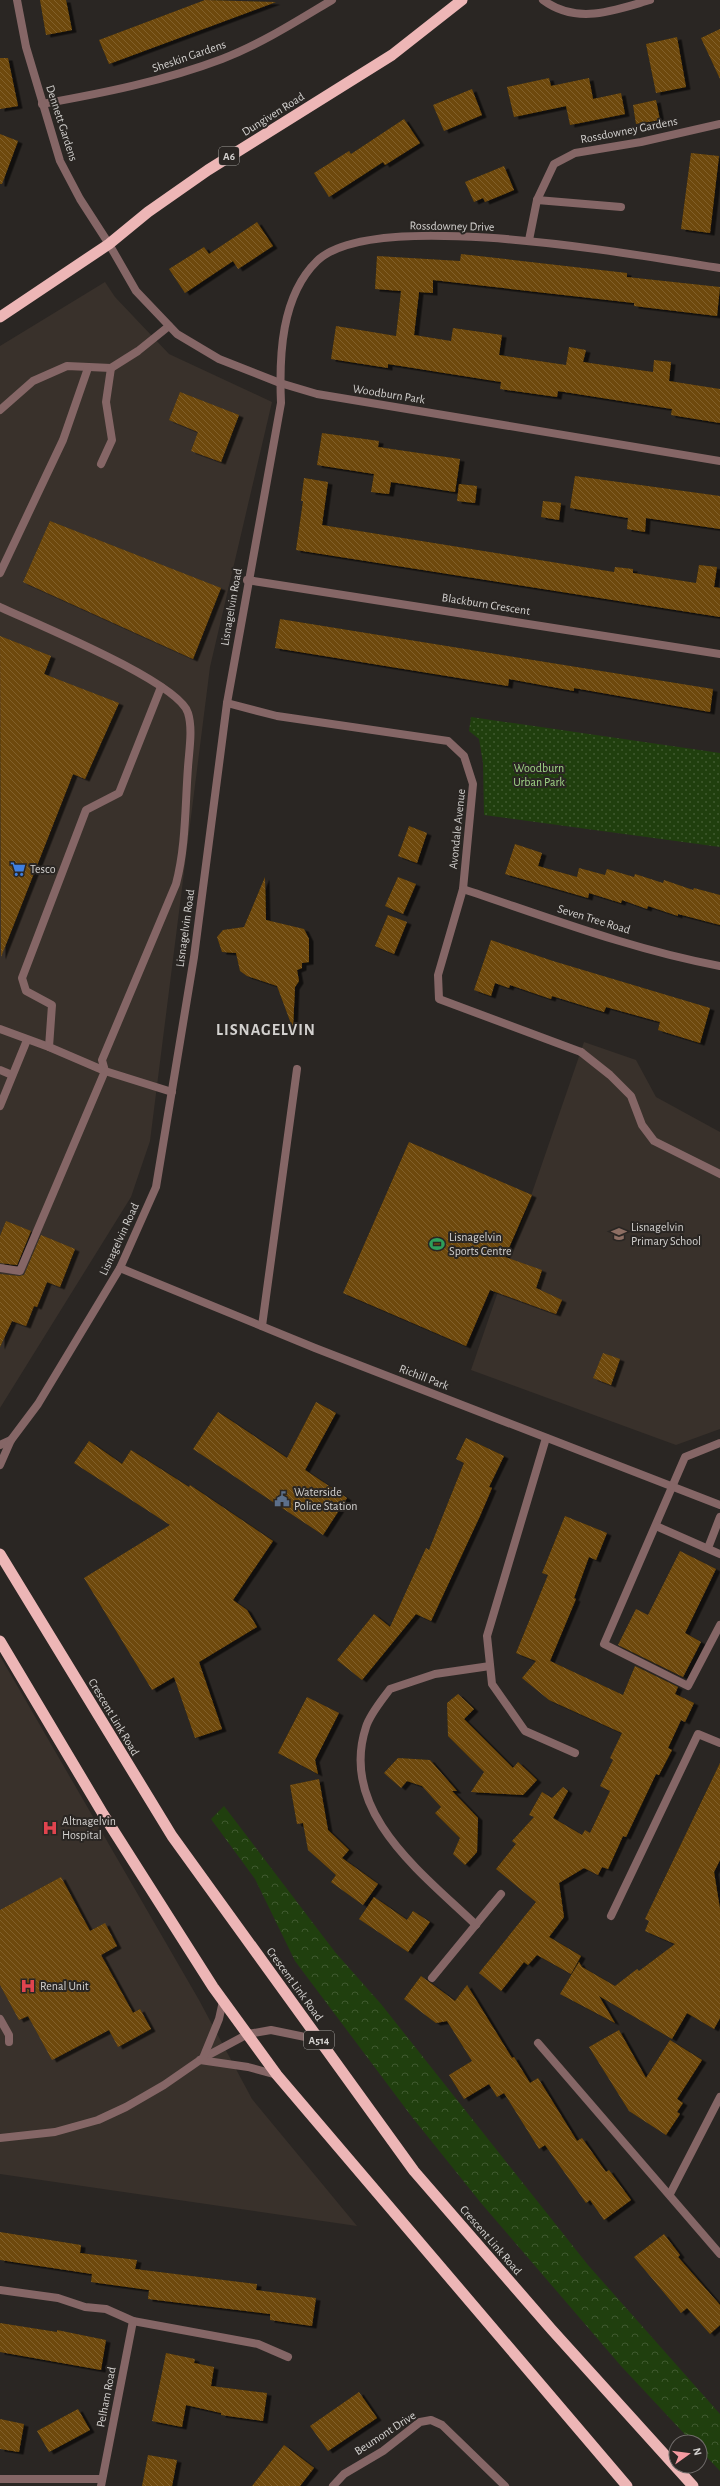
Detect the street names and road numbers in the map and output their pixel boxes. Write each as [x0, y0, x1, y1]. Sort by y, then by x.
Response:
street label: Sheskin Gardens [151, 38, 227, 74]
street label: Dennett Gardens [44, 83, 80, 163]
street label: Dungiven Road [240, 90, 306, 138]
street label: Rossdowney Gardens [579, 115, 679, 146]
road number: A6 [219, 147, 239, 165]
street label: Rossdowney Drive [409, 219, 495, 234]
street label: Woodburn Park [352, 382, 427, 406]
street label: Lisnagelvin Road [218, 567, 244, 647]
street label: Blackburn Crescent [441, 591, 531, 617]
street label: Avondale Avenue [447, 788, 467, 870]
street label: Lisnagelvin Road [174, 888, 196, 968]
street label: Seven Tree Road [556, 902, 632, 936]
street label: Lisnagelvin Road [97, 1201, 141, 1277]
street label: Richill Park [398, 1362, 451, 1392]
street label: Crescent Link Road [86, 1676, 142, 1758]
street label: Crescent Link Road [264, 1945, 326, 2023]
road number: A514 [304, 2031, 334, 2049]
street label: Crescent Link Road [458, 2203, 524, 2277]
street label: Pelham Road [94, 2366, 118, 2428]
street label: Beumont Drive [352, 2409, 418, 2457]

